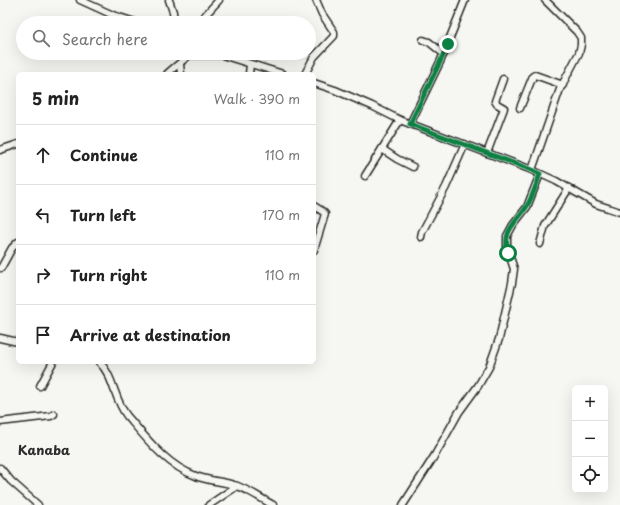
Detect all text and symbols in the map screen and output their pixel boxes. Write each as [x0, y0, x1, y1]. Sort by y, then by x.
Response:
search box [16, 16, 316, 60]
icon: search [30, 27, 52, 49]
text: Search here [62, 27, 148, 50]
route end [439, 35, 457, 53]
text: 5 min [32, 85, 79, 111]
text: Walk · 390 m [214, 89, 300, 108]
text: Continue [70, 143, 138, 166]
icon: ahead [32, 144, 54, 166]
text: 110 m [265, 145, 300, 164]
text: Turn left [70, 203, 136, 226]
icon: left [32, 204, 54, 226]
text: 170 m [262, 205, 300, 224]
route start [499, 244, 517, 262]
text: Turn right [70, 263, 147, 286]
icon: right [32, 264, 54, 286]
text: 110 m [265, 265, 300, 284]
text: Arrive at destination [70, 323, 231, 346]
icon: arrive [32, 324, 54, 346]
map controls [572, 385, 608, 493]
button: + [572, 385, 608, 421]
button: − [572, 421, 608, 457]
district label: Kanaba [18, 440, 70, 459]
button: locate [572, 457, 608, 493]

